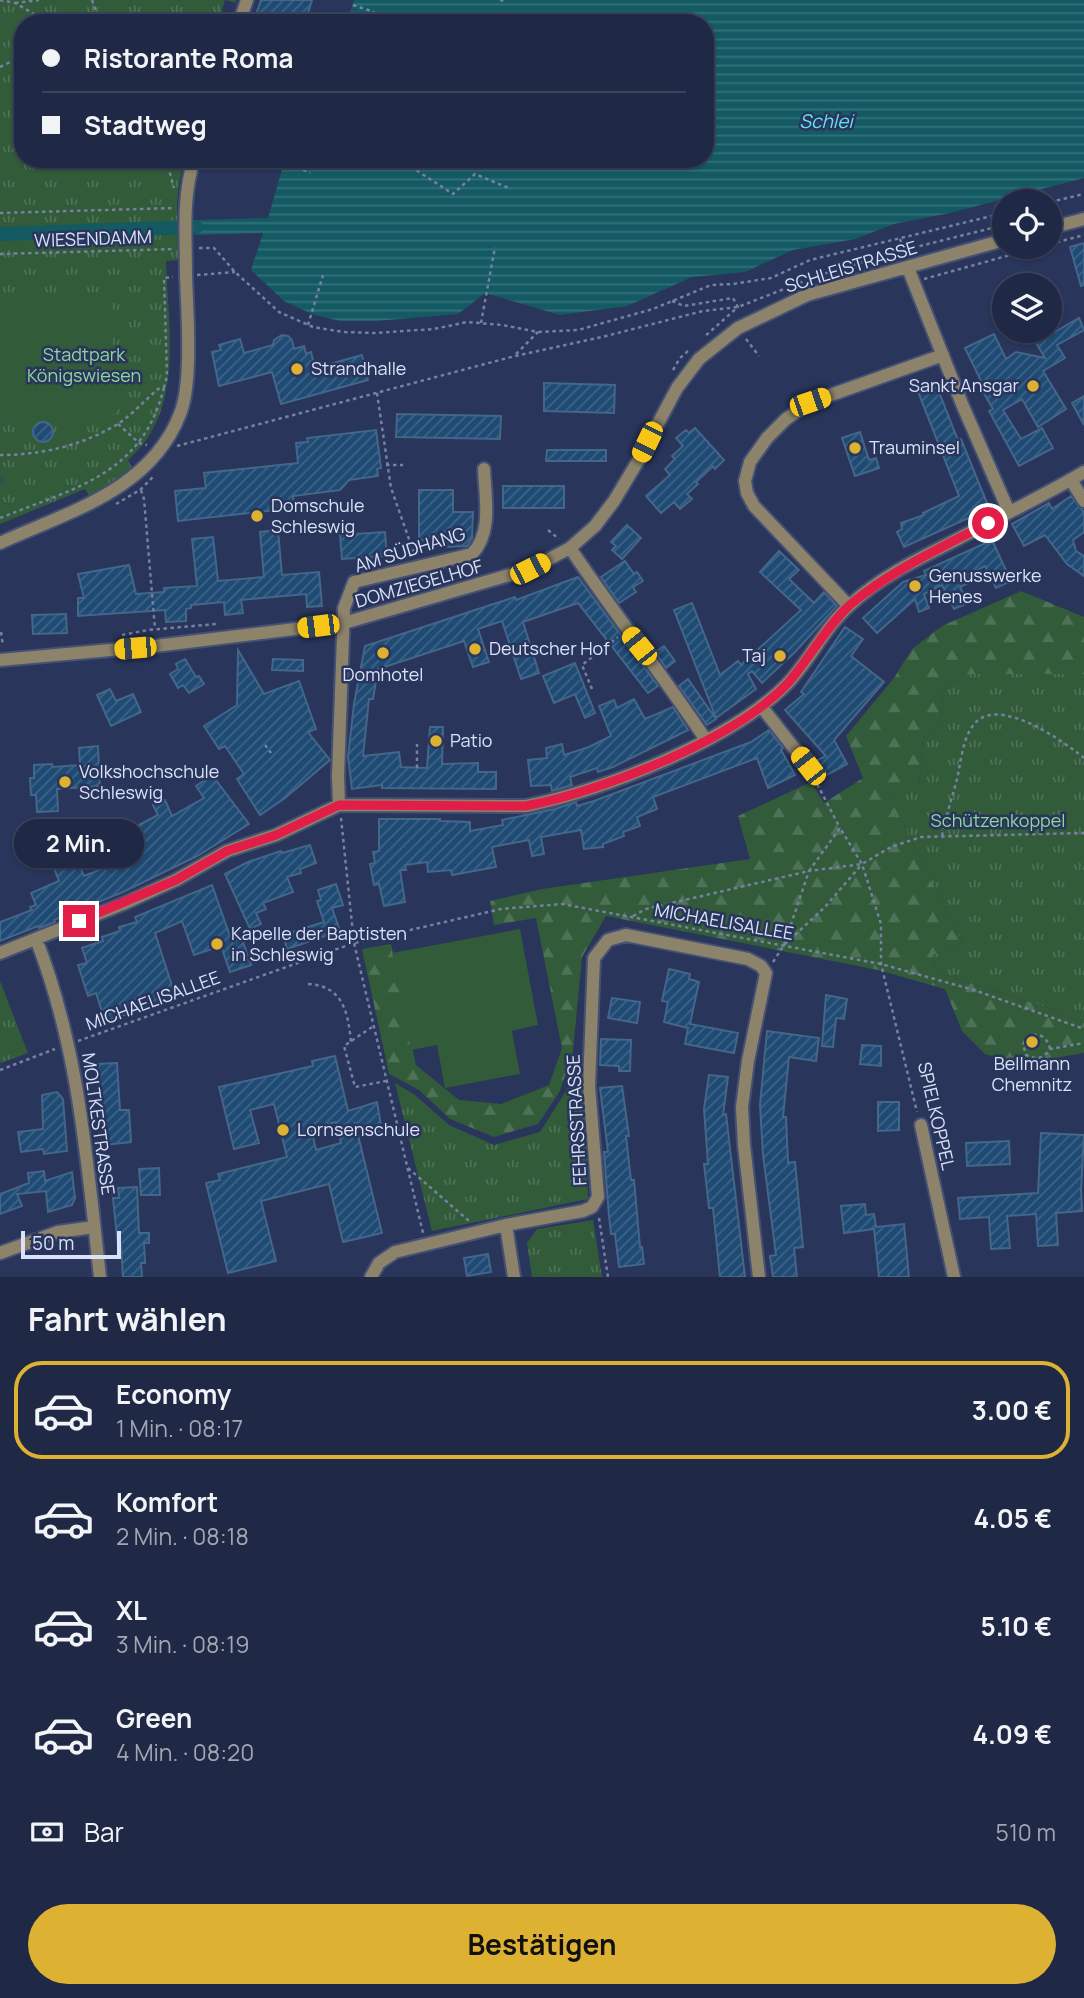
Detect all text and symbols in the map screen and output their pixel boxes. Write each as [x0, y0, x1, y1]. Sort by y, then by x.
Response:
text: Ristorante Roma [84, 40, 293, 76]
text: Stadtweg [84, 107, 207, 143]
water label: Schlei [799, 108, 855, 134]
map controls [992, 189, 1062, 343]
button: locate [992, 189, 1062, 259]
street label: WIESENDAMM [34, 224, 152, 252]
street label: SCHLEISTRASSE [782, 235, 920, 298]
button: layers [992, 273, 1062, 343]
park label: Stadtpark Königswiesen [27, 342, 141, 387]
place label: Strandhalle [311, 356, 406, 380]
marker: Strandhalle [289, 361, 305, 377]
place label: Sankt Ansgar [909, 373, 1020, 397]
marker: Sankt Ansgar [1025, 378, 1041, 394]
car [787, 385, 834, 419]
car [629, 419, 666, 465]
place label: Trauminsel [869, 435, 960, 459]
marker: Trauminsel [847, 440, 863, 456]
place label: Domschule Schleswig [271, 493, 365, 538]
route start [972, 507, 1004, 539]
marker: Domschule Schleswig [249, 508, 265, 524]
street label: AM SÜDHANG [351, 521, 468, 577]
car [507, 550, 554, 588]
street label: DOMZIEGELHOF [352, 553, 485, 613]
place label: Genusswerke Henes [929, 563, 1042, 608]
marker: Genusswerke Henes [907, 578, 923, 594]
car [296, 613, 341, 639]
car [618, 623, 661, 669]
car [114, 636, 157, 660]
place label: Deutscher Hof [489, 636, 610, 660]
marker: Deutscher Hof [467, 641, 483, 657]
place label: Taj [742, 643, 766, 667]
marker: Domhotel [375, 645, 391, 661]
marker: Taj [772, 648, 788, 664]
place label: Domhotel [343, 662, 423, 686]
place label: Patio [450, 728, 493, 752]
marker: Patio [428, 733, 444, 749]
car [787, 743, 830, 789]
place label: Volkshochschule Schleswig [79, 759, 219, 804]
marker: Volkshochschule Schleswig [57, 774, 73, 790]
park label: Schützenkoppel [931, 808, 1065, 832]
callout: 2 Min. [14, 820, 144, 869]
text: 2 Min. [46, 827, 112, 859]
street label: MICHAELISALLEE [653, 897, 796, 945]
route end [63, 905, 95, 937]
place label: Kapelle der Baptisten in Schleswig [231, 921, 407, 966]
marker: Kapelle der Baptisten in Schleswig [209, 936, 225, 952]
street label: MICHAELISALLEE [82, 965, 223, 1035]
marker: Bellmann Chemnitz [1024, 1034, 1040, 1050]
street label: MOLTKESTRASSE [77, 1051, 121, 1197]
place label: Bellmann Chemnitz [992, 1051, 1072, 1096]
street label: FEHRSSTRASSE [561, 1054, 591, 1186]
street label: SPIELKOPPEL [913, 1060, 961, 1172]
place label: Lornsenschule [297, 1117, 420, 1141]
marker: Lornsenschule [275, 1122, 291, 1138]
scale bar [21, 1228, 121, 1260]
text: 50 m [32, 1230, 74, 1256]
text: Fahrt wählen [28, 1297, 227, 1341]
text: Economy [116, 1376, 231, 1412]
icon: car [32, 1379, 95, 1442]
text: 3.00 € [972, 1392, 1052, 1428]
text: 1 Min. · 08:17 [116, 1412, 243, 1444]
text: Komfort [116, 1484, 218, 1520]
icon: car [32, 1487, 95, 1550]
text: 4.05 € [974, 1500, 1052, 1536]
text: 2 Min. · 08:18 [116, 1520, 249, 1552]
text: XL [116, 1592, 147, 1628]
icon: car [32, 1595, 95, 1658]
text: 5.10 € [981, 1608, 1052, 1644]
text: 3 Min. · 08:19 [116, 1628, 249, 1660]
text: Green [116, 1700, 192, 1736]
icon: car [32, 1703, 95, 1766]
text: 4.09 € [973, 1716, 1052, 1752]
text: 4 Min. · 08:20 [116, 1736, 254, 1768]
icon: cash [28, 1813, 66, 1851]
text: Bar [84, 1814, 124, 1850]
text: 510 m [996, 1816, 1056, 1848]
button: Bestätigen [28, 1904, 1056, 1984]

